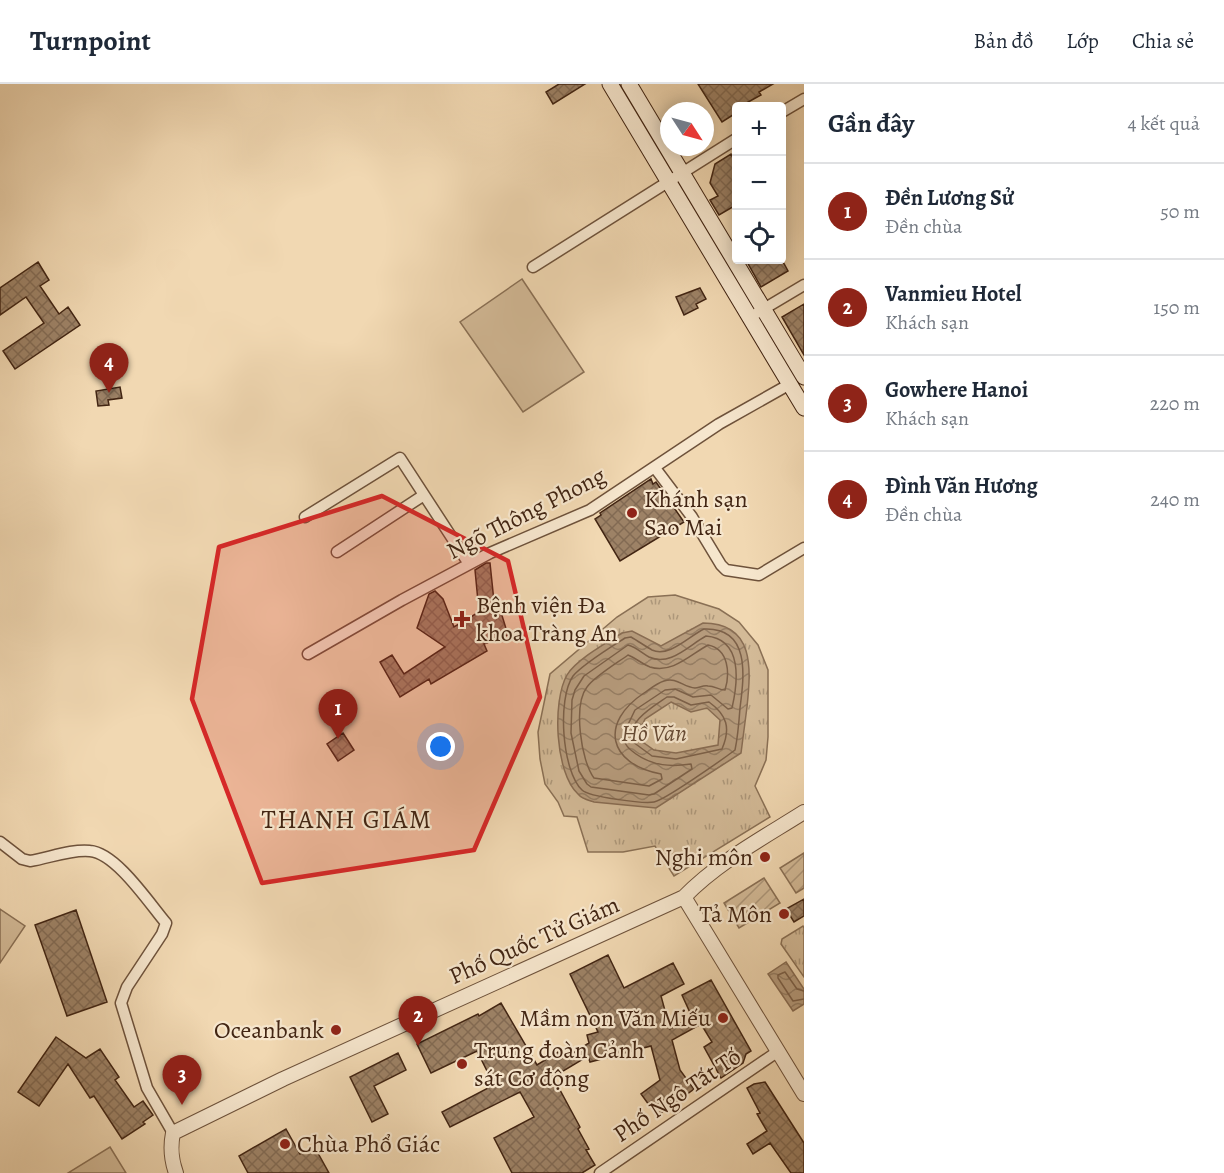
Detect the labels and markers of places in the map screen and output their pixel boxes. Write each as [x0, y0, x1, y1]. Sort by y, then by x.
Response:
pin: 4 [90, 344, 128, 393]
place label: Khánh sạn Sao Mai [644, 483, 748, 543]
marker: Khánh sạn Sao Mai [625, 506, 639, 520]
place label: Bệnh viện Đa khoa Tràng An [476, 589, 618, 649]
marker: Bệnh viện Đa khoa Tràng An [453, 610, 471, 628]
pin: 1 [318, 690, 358, 739]
place label: Nghi môn [655, 841, 753, 873]
marker: Nghi môn [758, 850, 772, 864]
place label: Tả Môn [699, 898, 772, 930]
marker: Tả Môn [777, 907, 791, 921]
pin: 2 [398, 996, 438, 1046]
place label: Mầm non Văn Miếu [520, 1002, 711, 1034]
marker: Mầm non Văn Miếu [716, 1011, 730, 1025]
place label: Oceanbank [214, 1014, 324, 1046]
marker: Oceanbank [329, 1023, 343, 1037]
place label: Trung đoàn Cảnh sát Cơ động [474, 1034, 645, 1094]
pin: 3 [162, 1056, 201, 1105]
marker: Trung đoàn Cảnh sát Cơ động [455, 1057, 469, 1071]
place label: Chùa Phổ Giác [297, 1128, 440, 1160]
marker: Chùa Phổ Giác [278, 1137, 292, 1151]

